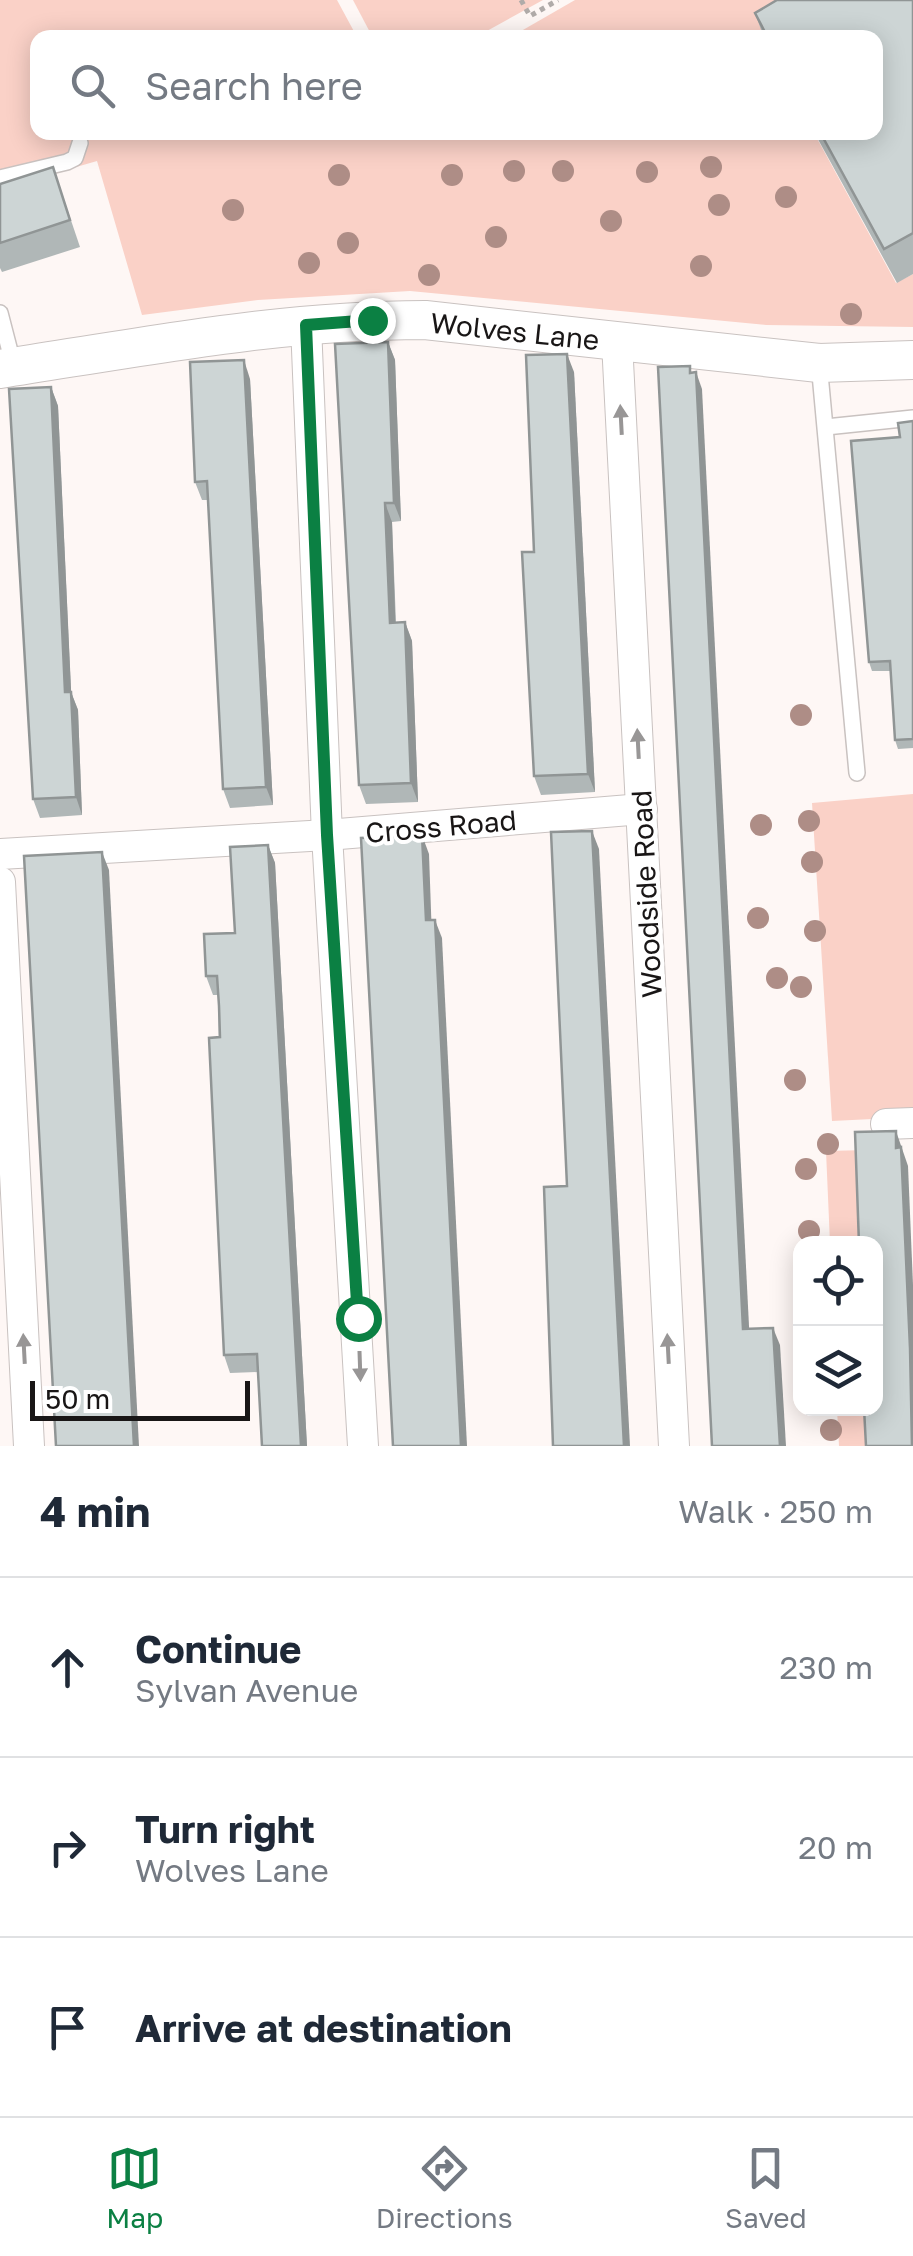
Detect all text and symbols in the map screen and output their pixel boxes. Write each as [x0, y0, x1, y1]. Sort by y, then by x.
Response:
search box [30, 30, 883, 140]
icon: search [65, 58, 120, 113]
text: Search here [145, 63, 363, 108]
route end [350, 298, 396, 344]
street label: Wolves Lane [429, 306, 601, 356]
one-way arrow [613, 403, 629, 435]
one-way arrow [630, 728, 646, 760]
street label: Woodside Road [624, 789, 668, 999]
street label: Cross Road [364, 803, 518, 849]
map controls [793, 1236, 883, 1416]
button: locate [793, 1236, 883, 1326]
route start [336, 1296, 382, 1342]
button: layers [793, 1326, 883, 1416]
one-way arrow [16, 1332, 32, 1364]
one-way arrow [660, 1332, 676, 1364]
one-way arrow [352, 1351, 368, 1383]
scale bar [30, 1376, 250, 1420]
text: 50 m [45, 1382, 110, 1415]
text: 4 min [40, 1486, 150, 1536]
text: Walk · 250 m [678, 1492, 873, 1530]
text: Continue [135, 1626, 301, 1671]
icon: ahead [40, 1640, 95, 1695]
text: 230 m [780, 1648, 873, 1686]
text: Sylvan Avenue [135, 1671, 358, 1709]
text: Turn right [135, 1806, 315, 1851]
icon: right [40, 1820, 95, 1875]
text: 20 m [798, 1828, 873, 1866]
text: Wolves Lane [135, 1851, 329, 1889]
icon: arrive [40, 2000, 95, 2055]
text: Arrive at destination [135, 2005, 512, 2050]
tab: Map [106, 2141, 163, 2234]
tab: Directions [376, 2141, 513, 2234]
tab: Saved [725, 2141, 807, 2234]

